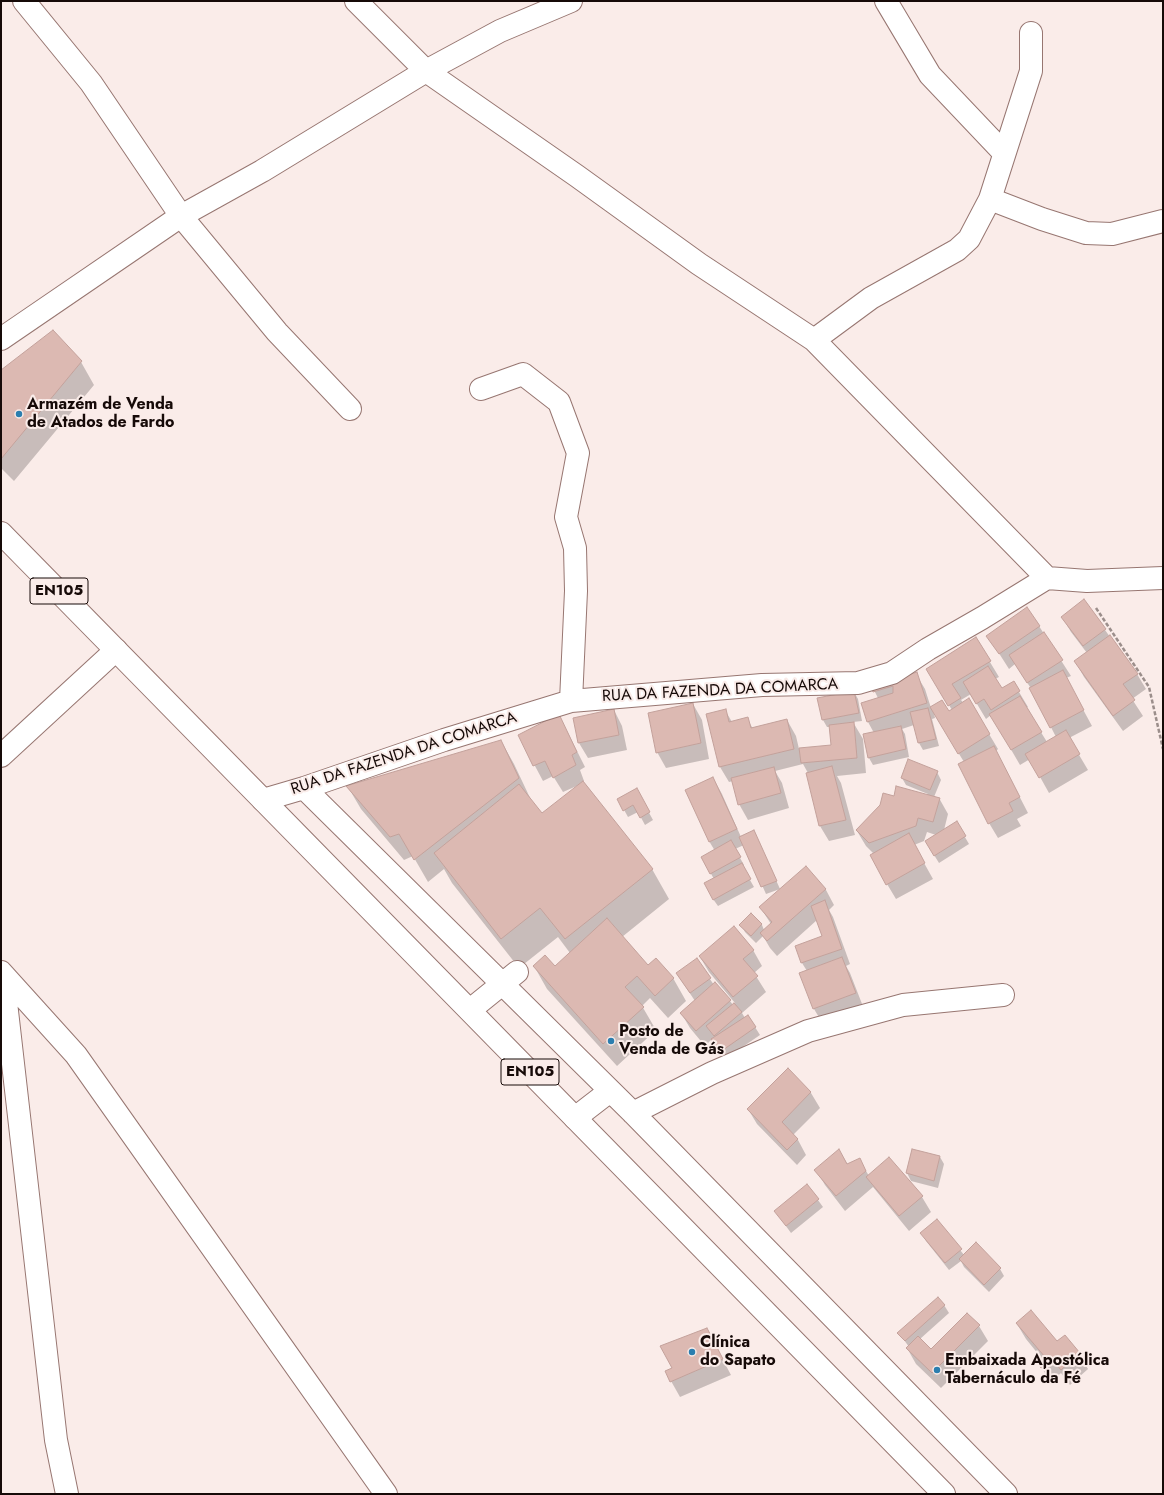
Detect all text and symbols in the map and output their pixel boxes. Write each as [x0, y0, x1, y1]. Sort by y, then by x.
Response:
place label: Armazém de Venda de Atados de Fardo [27, 395, 174, 433]
marker: Armazém de Venda de Atados de Fardo [14, 409, 24, 419]
road number: EN105 [30, 578, 88, 604]
street label: RUA DA FAZENDA DA COMARCA [601, 675, 839, 707]
street label: RUA DA FAZENDA DA COMARCA [289, 708, 519, 800]
place label: Posto de Venda de Gás [619, 1022, 724, 1060]
marker: Posto de Venda de Gás [606, 1036, 616, 1046]
road number: EN105 [501, 1059, 559, 1085]
place label: Clínica do Sapato [700, 1333, 776, 1371]
marker: Clínica do Sapato [687, 1347, 697, 1357]
place label: Embaixada Apostólica Tabernáculo da Fé [945, 1351, 1109, 1389]
marker: Embaixada Apostólica Tabernáculo da Fé [932, 1365, 942, 1375]

